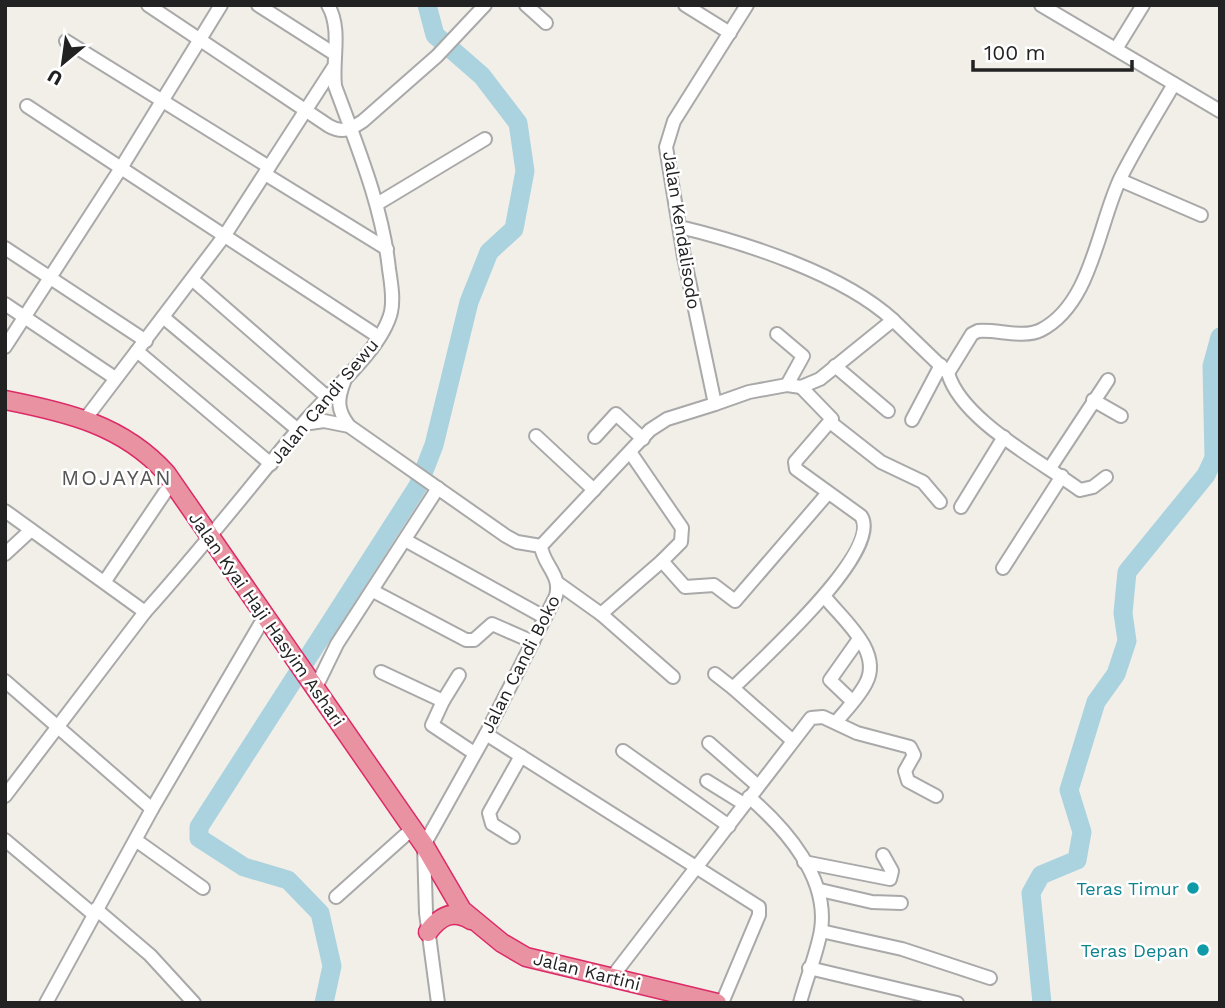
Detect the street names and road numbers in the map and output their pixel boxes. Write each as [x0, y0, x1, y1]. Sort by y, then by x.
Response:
street label: Jalan Kendalisodo [659, 149, 705, 311]
street label: Jalan Candi Sewu [266, 334, 382, 468]
street label: Jalan Kyai Haji Hasyim Ashari [185, 508, 349, 730]
street label: Jalan Candi Boko [476, 591, 564, 737]
street label: Jalan Kartini [531, 948, 643, 994]

